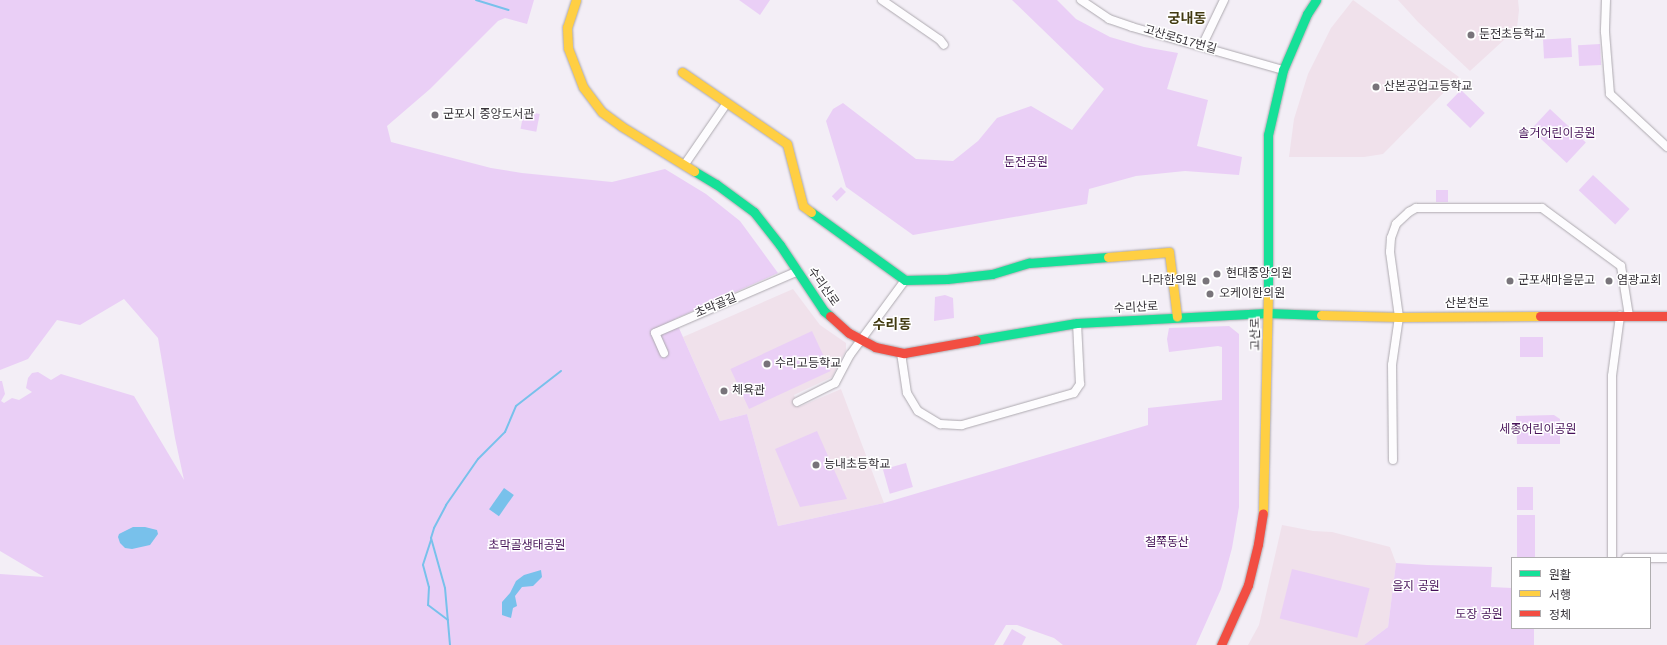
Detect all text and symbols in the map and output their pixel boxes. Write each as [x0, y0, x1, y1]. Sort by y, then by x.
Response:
district label: 궁내동 [1168, 10, 1206, 26]
street label: 고산로517번길 [1142, 23, 1218, 57]
place label: 둔전초등학교 [1479, 28, 1545, 42]
marker: 둔전초등학교 [1466, 30, 1476, 40]
place label: 산본공업고등학교 [1384, 80, 1472, 94]
marker: 산본공업고등학교 [1371, 82, 1381, 92]
place label: 군포시 중앙도서관 [443, 108, 535, 122]
marker: 군포시 중앙도서관 [430, 110, 440, 120]
park label: 솔거어린이공원 [1518, 127, 1596, 141]
park label: 둔전공원 [1004, 156, 1048, 170]
street label: 수리산로 [804, 265, 842, 309]
place label: 현대중앙의원 [1226, 267, 1292, 281]
marker: 현대중앙의원 [1211, 268, 1223, 280]
place label: 나라한의원 [1142, 274, 1197, 288]
place label: 군포새마을문고 [1518, 274, 1595, 288]
place label: 염광교회 [1617, 274, 1661, 288]
marker: 나라한의원 [1200, 275, 1212, 287]
marker: 군포새마을문고 [1505, 276, 1515, 286]
marker: 염광교회 [1604, 276, 1614, 286]
place label: 오케이한의원 [1219, 287, 1285, 301]
marker: 오케이한의원 [1204, 288, 1216, 300]
street label: 초막골길 [693, 291, 739, 321]
street label: 산본천로 [1445, 297, 1489, 311]
street label: 수리산로 [1114, 300, 1158, 316]
district label: 수리동 [873, 316, 911, 332]
street label: 고산로 [1249, 317, 1263, 351]
place label: 수리고등학교 [775, 357, 841, 371]
marker: 수리고등학교 [762, 359, 772, 369]
place label: 체육관 [732, 384, 765, 398]
marker: 체육관 [719, 386, 729, 396]
park label: 세종어린이공원 [1499, 423, 1577, 437]
place label: 능내초등학교 [824, 458, 890, 472]
marker: 능내초등학교 [811, 460, 821, 470]
park label: 철쭉동산 [1145, 536, 1189, 550]
park label: 초막골생태공원 [488, 539, 566, 553]
legend [1511, 557, 1651, 629]
text: 원활 [1549, 568, 1571, 582]
park label: 을지 공원 [1392, 580, 1440, 594]
text: 서행 [1549, 588, 1571, 602]
park label: 도장 공원 [1455, 608, 1503, 622]
text: 정체 [1549, 608, 1571, 622]

